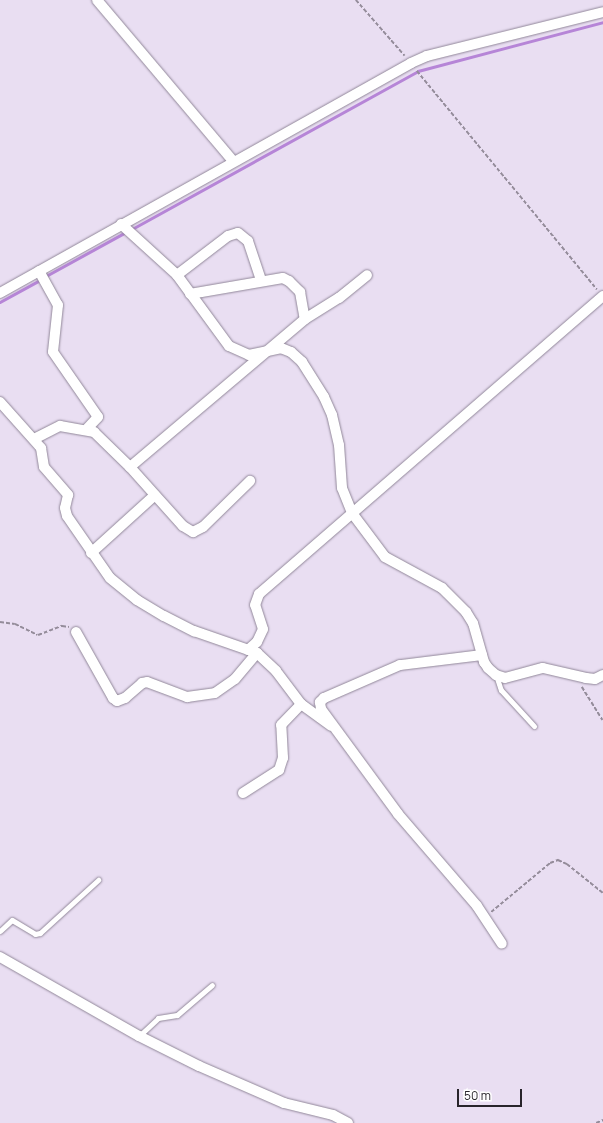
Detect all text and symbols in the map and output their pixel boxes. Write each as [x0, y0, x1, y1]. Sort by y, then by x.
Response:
scale bar [459, 1081, 524, 1107]
text: 50 m [464, 1087, 491, 1104]

